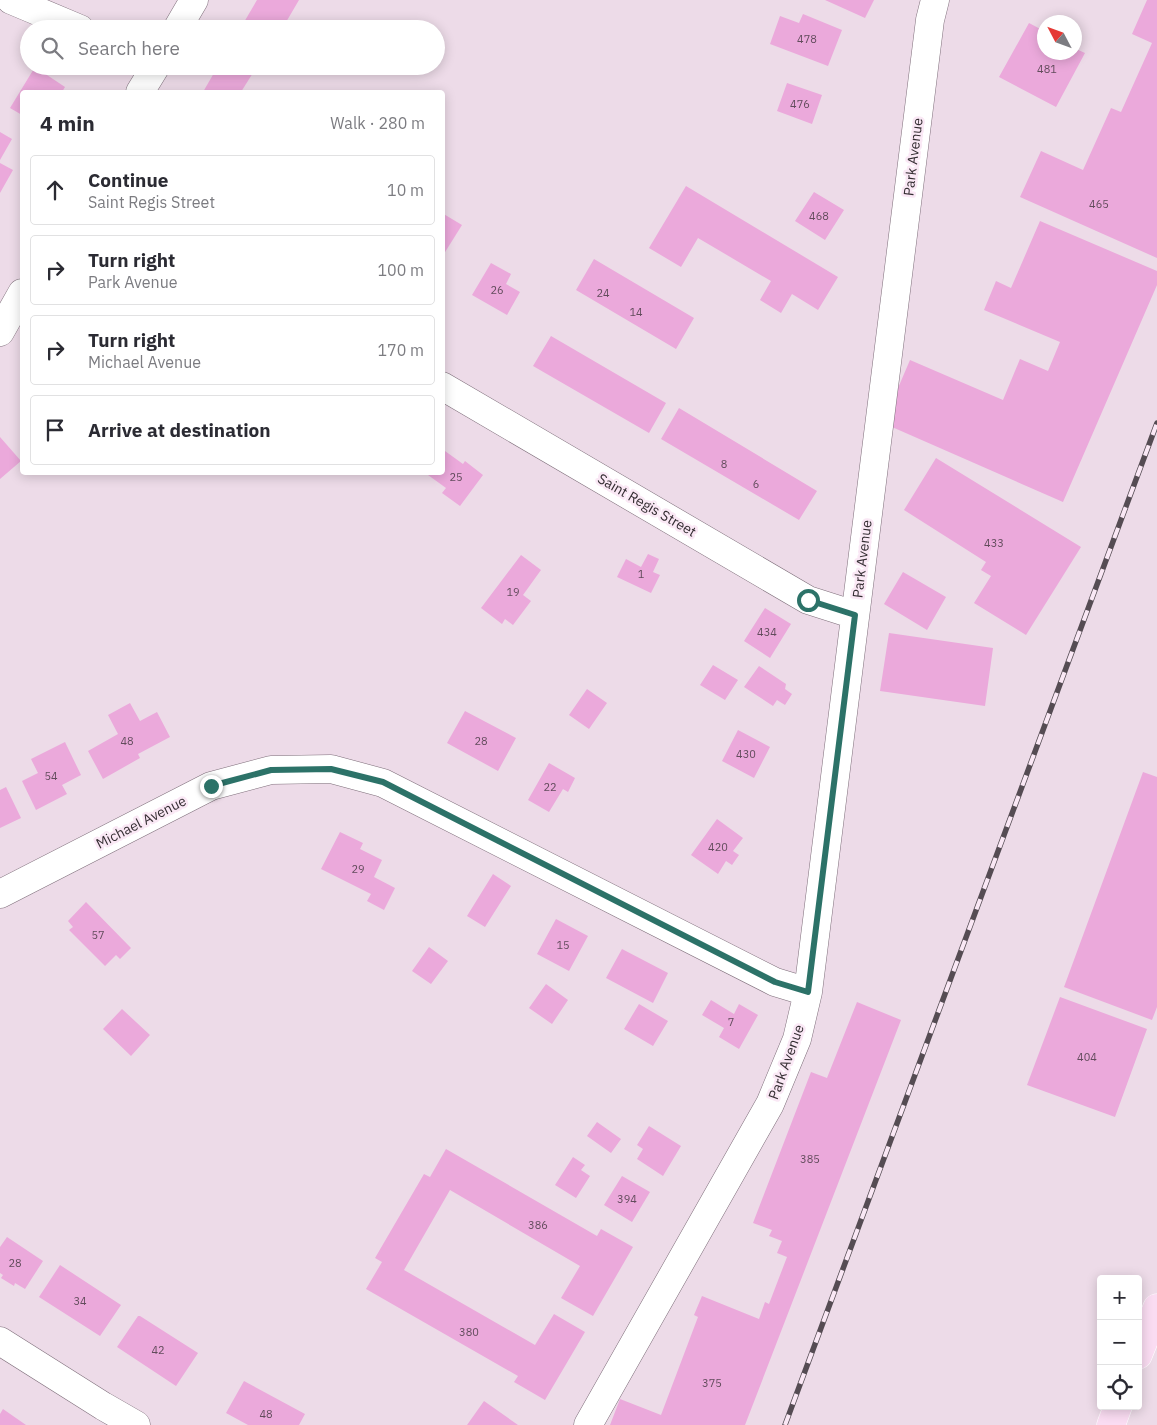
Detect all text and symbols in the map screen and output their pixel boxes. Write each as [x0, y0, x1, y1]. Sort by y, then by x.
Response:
north arrow [1037, 15, 1082, 60]
search box [20, 20, 445, 75]
house number: 478 [797, 32, 817, 46]
icon: search [38, 34, 66, 62]
text: Search here [78, 36, 180, 60]
house number: 481 [1037, 62, 1057, 76]
house number: 476 [790, 97, 810, 111]
text: 4 min [40, 109, 95, 137]
text: Walk · 280 m [330, 113, 425, 133]
street label: Park Avenue [899, 117, 927, 197]
text: Continue [88, 168, 168, 192]
icon: ahead [41, 176, 69, 204]
text: 10 m [387, 180, 424, 200]
text: Saint Regis Street [88, 192, 215, 212]
house number: 465 [1089, 197, 1109, 211]
house number: 468 [809, 209, 829, 223]
text: Turn right [88, 248, 175, 272]
icon: right [41, 256, 69, 284]
text: 100 m [377, 260, 424, 280]
text: Park Avenue [88, 272, 178, 292]
house number: 26 [490, 283, 504, 297]
house number: 24 [596, 286, 610, 300]
house number: 14 [629, 305, 643, 319]
text: Turn right [88, 328, 175, 352]
icon: right [41, 336, 69, 364]
text: 170 m [377, 340, 424, 360]
text: Michael Avenue [88, 352, 201, 372]
icon: arrive [41, 416, 69, 444]
text: Arrive at destination [88, 418, 271, 442]
house number: 8 [721, 457, 727, 471]
street label: Saint Regis Street [594, 469, 700, 541]
house number: 25 [449, 470, 463, 484]
house number: 6 [753, 477, 759, 491]
street label: Park Avenue [848, 519, 876, 599]
house number: 433 [984, 536, 1004, 550]
house number: 1 [638, 567, 645, 581]
house number: 19 [506, 585, 520, 599]
route start [797, 589, 820, 612]
house number: 434 [757, 625, 777, 639]
house number: 48 [120, 734, 134, 748]
house number: 28 [474, 734, 488, 748]
house number: 430 [736, 747, 756, 761]
house number: 54 [44, 769, 58, 783]
route end [200, 775, 223, 798]
house number: 22 [543, 780, 557, 794]
street label: Michael Avenue [93, 791, 189, 852]
house number: 420 [708, 840, 728, 854]
house number: 29 [351, 862, 365, 876]
house number: 57 [91, 928, 105, 942]
house number: 15 [556, 938, 570, 952]
house number: 7 [728, 1015, 734, 1029]
street label: Park Avenue [764, 1022, 808, 1102]
house number: 404 [1077, 1050, 1097, 1064]
house number: 385 [800, 1152, 820, 1166]
house number: 394 [617, 1192, 637, 1206]
house number: 386 [528, 1218, 548, 1232]
house number: 28 [8, 1256, 22, 1270]
map controls [1097, 1275, 1142, 1410]
button: + [1097, 1275, 1142, 1320]
house number: 34 [73, 1294, 87, 1308]
button: − [1097, 1320, 1142, 1365]
house number: 380 [459, 1325, 479, 1339]
house number: 42 [151, 1343, 165, 1357]
button: locate [1097, 1365, 1142, 1410]
house number: 375 [702, 1376, 722, 1390]
house number: 48 [259, 1407, 273, 1421]

